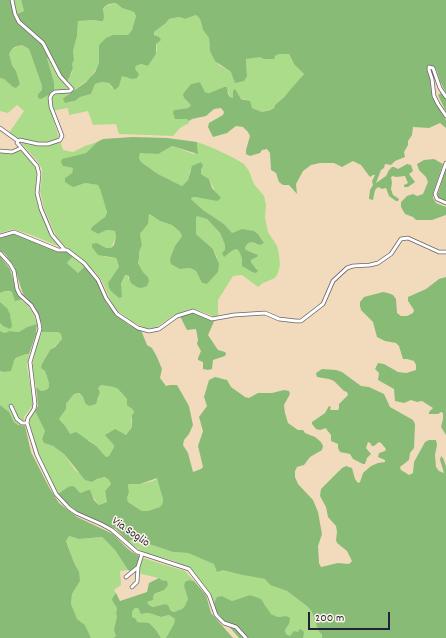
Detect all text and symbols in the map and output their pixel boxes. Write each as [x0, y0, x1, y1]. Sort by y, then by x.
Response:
street label: Via Soglio [108, 515, 152, 551]
scale bar [310, 604, 392, 630]
text: 200 m [315, 610, 344, 627]

